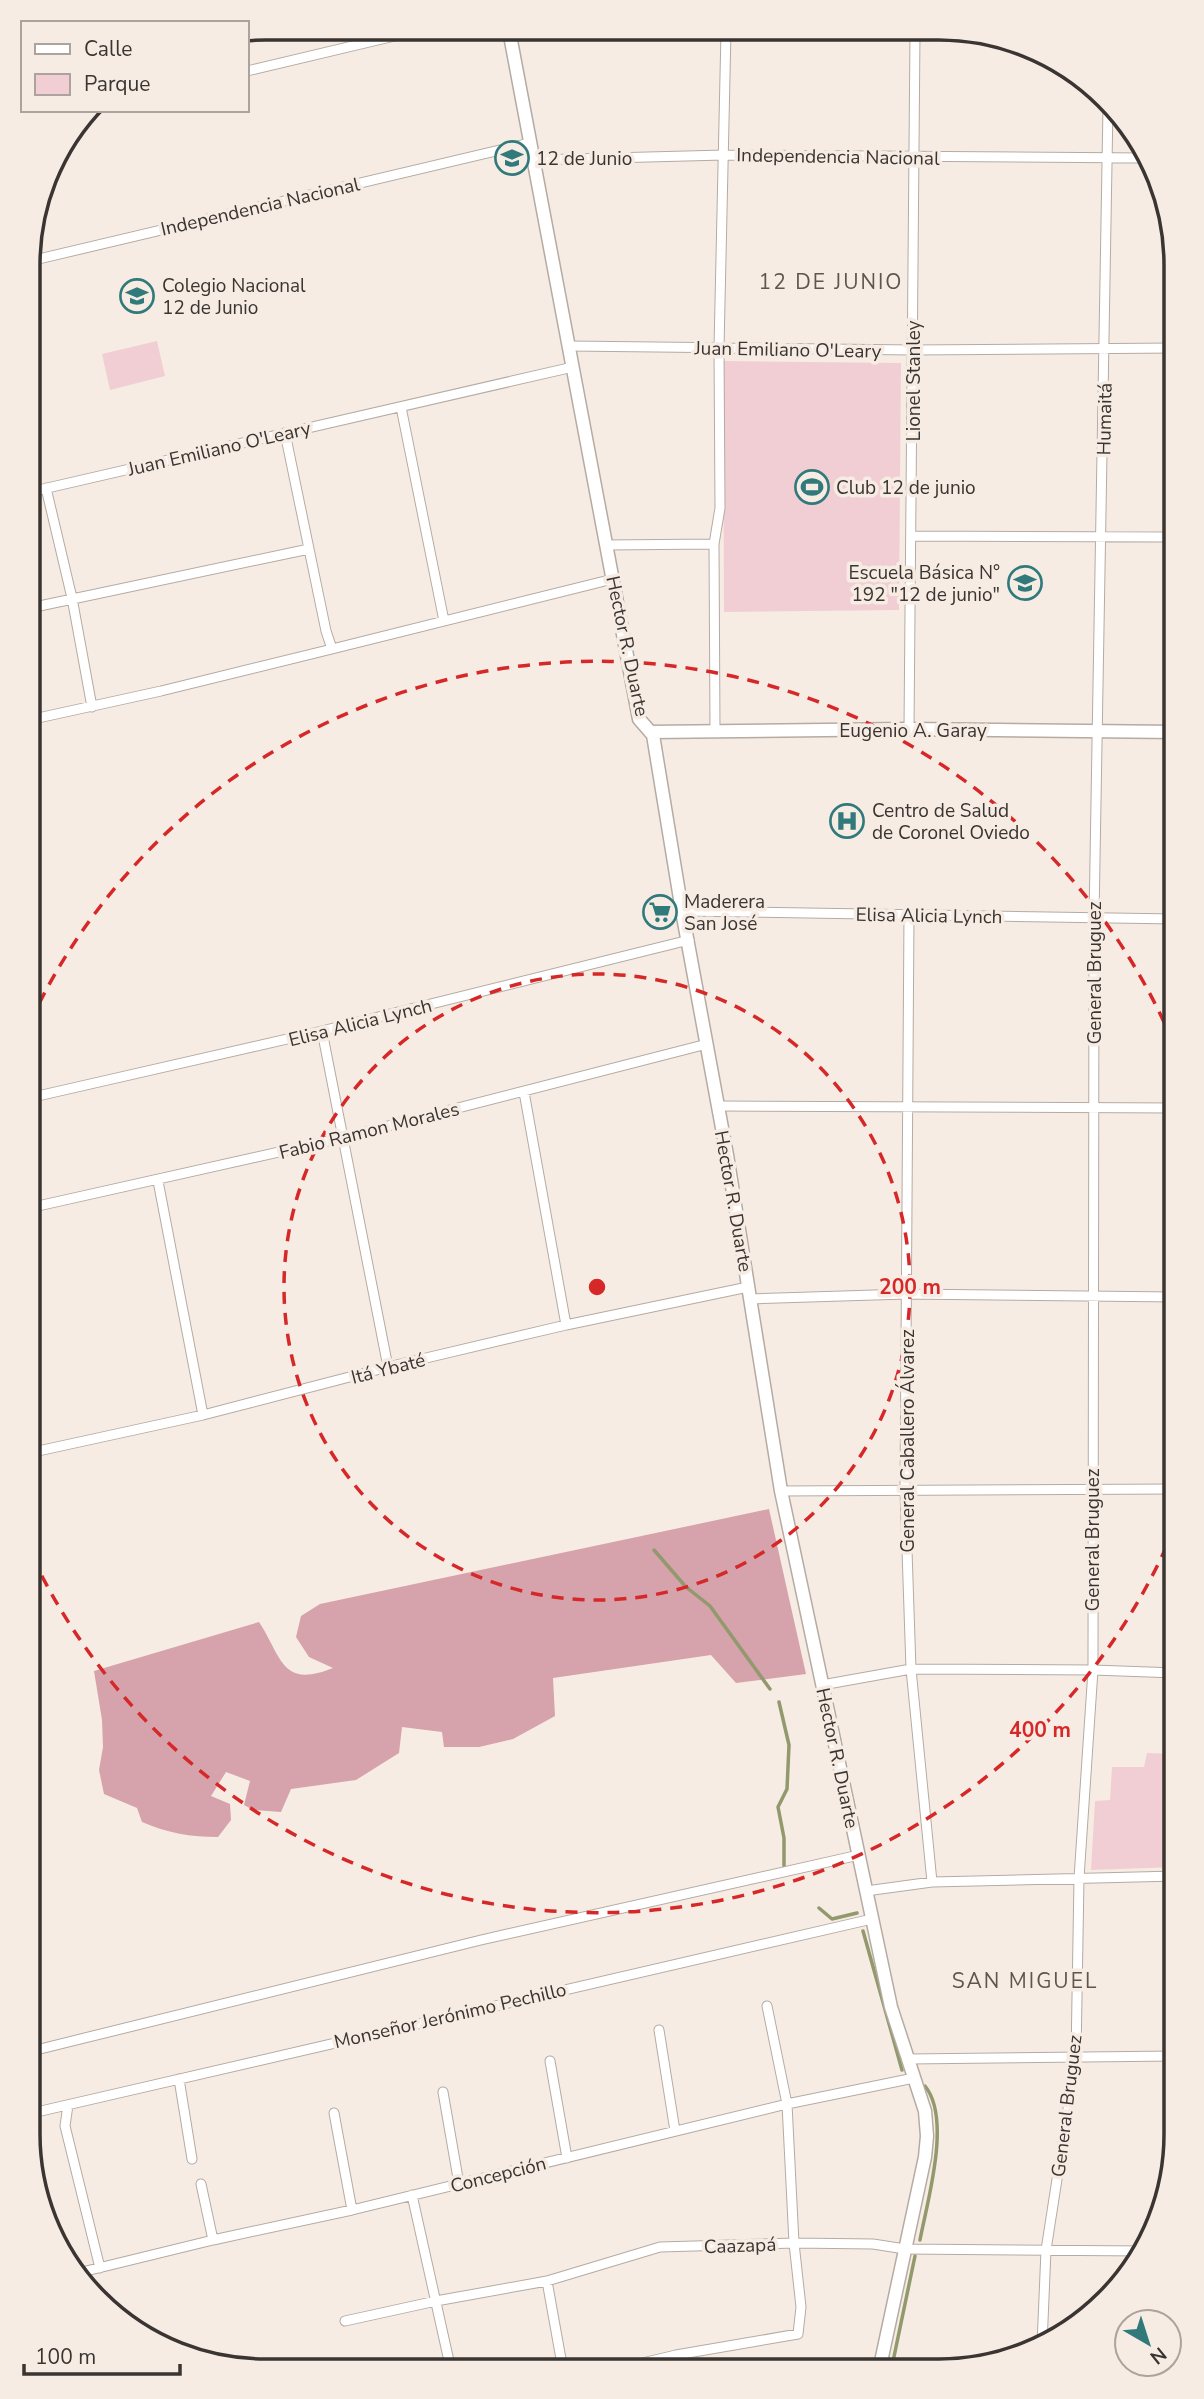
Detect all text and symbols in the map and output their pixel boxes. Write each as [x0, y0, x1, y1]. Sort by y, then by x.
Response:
legend [21, 21, 248, 112]
text: Calle [84, 35, 132, 63]
text: Parque [84, 70, 151, 98]
school or university icon: 12 de Junio [493, 139, 531, 177]
street label: Independencia Nacional [736, 142, 940, 172]
place label: 12 de Junio [536, 146, 632, 172]
street label: Independencia Nacional [158, 171, 363, 243]
district label: 12 DE JUNIO [759, 268, 903, 296]
place label: Colegio Nacional 12 de Junio [162, 273, 306, 321]
school or university icon: Colegio Nacional 12 de Junio [118, 277, 156, 315]
street label: Lionel Stanley [901, 320, 927, 442]
street label: Juan Emiliano O'Leary [693, 335, 882, 365]
street label: Humaitá [1091, 382, 1119, 456]
street label: Juan Emiliano O'Leary [124, 415, 313, 483]
sports icon: Club 12 de junio [793, 468, 831, 506]
place label: Club 12 de junio [836, 475, 976, 501]
place label: Escuela Básica N° 192 "12 de junio" [849, 560, 1000, 608]
school or university icon: Escuela Básica N° 192 "12 de junio" [1006, 564, 1044, 602]
street label: Hector R. Duarte [599, 574, 655, 719]
street label: Eugenio A. Garay [839, 718, 987, 744]
place label: Centro de Salud de Coronel Oviedo [872, 798, 1030, 846]
hospital icon: Centro de Salud de Coronel Oviedo [828, 802, 866, 840]
place label: Maderera San José [684, 889, 765, 937]
supermarket icon: Maderera San José [641, 893, 679, 931]
street label: General Bruguez [1082, 901, 1108, 1045]
street label: Elisa Alicia Lynch [855, 902, 1003, 930]
street label: Elisa Alicia Lynch [286, 993, 435, 1053]
street label: Fabio Ramon Morales [277, 1096, 462, 1166]
street label: Hector R. Duarte [708, 1128, 758, 1274]
text: 200 m [879, 1273, 941, 1301]
centre of rings [585, 1275, 609, 1299]
street label: General Caballero Álvarez [895, 1329, 921, 1553]
street label: Itá Ybaté [348, 1347, 428, 1391]
street label: General Bruguez [1080, 1468, 1106, 1612]
street label: Hector R. Duarte [809, 1686, 865, 1831]
text: 400 m [1009, 1716, 1071, 1744]
district label: SAN MIGUEL [952, 1967, 1098, 1995]
street label: Monseñor Jerónimo Pechillo [331, 1977, 569, 2055]
street label: General Bruguez [1045, 2033, 1089, 2179]
street label: Concepción [448, 2151, 549, 2199]
street label: Caazapá [703, 2232, 777, 2260]
north arrow [1113, 2308, 1183, 2378]
scale bar [24, 2332, 180, 2376]
text: N [1144, 2341, 1172, 2370]
text: 100 m [35, 2343, 96, 2371]

